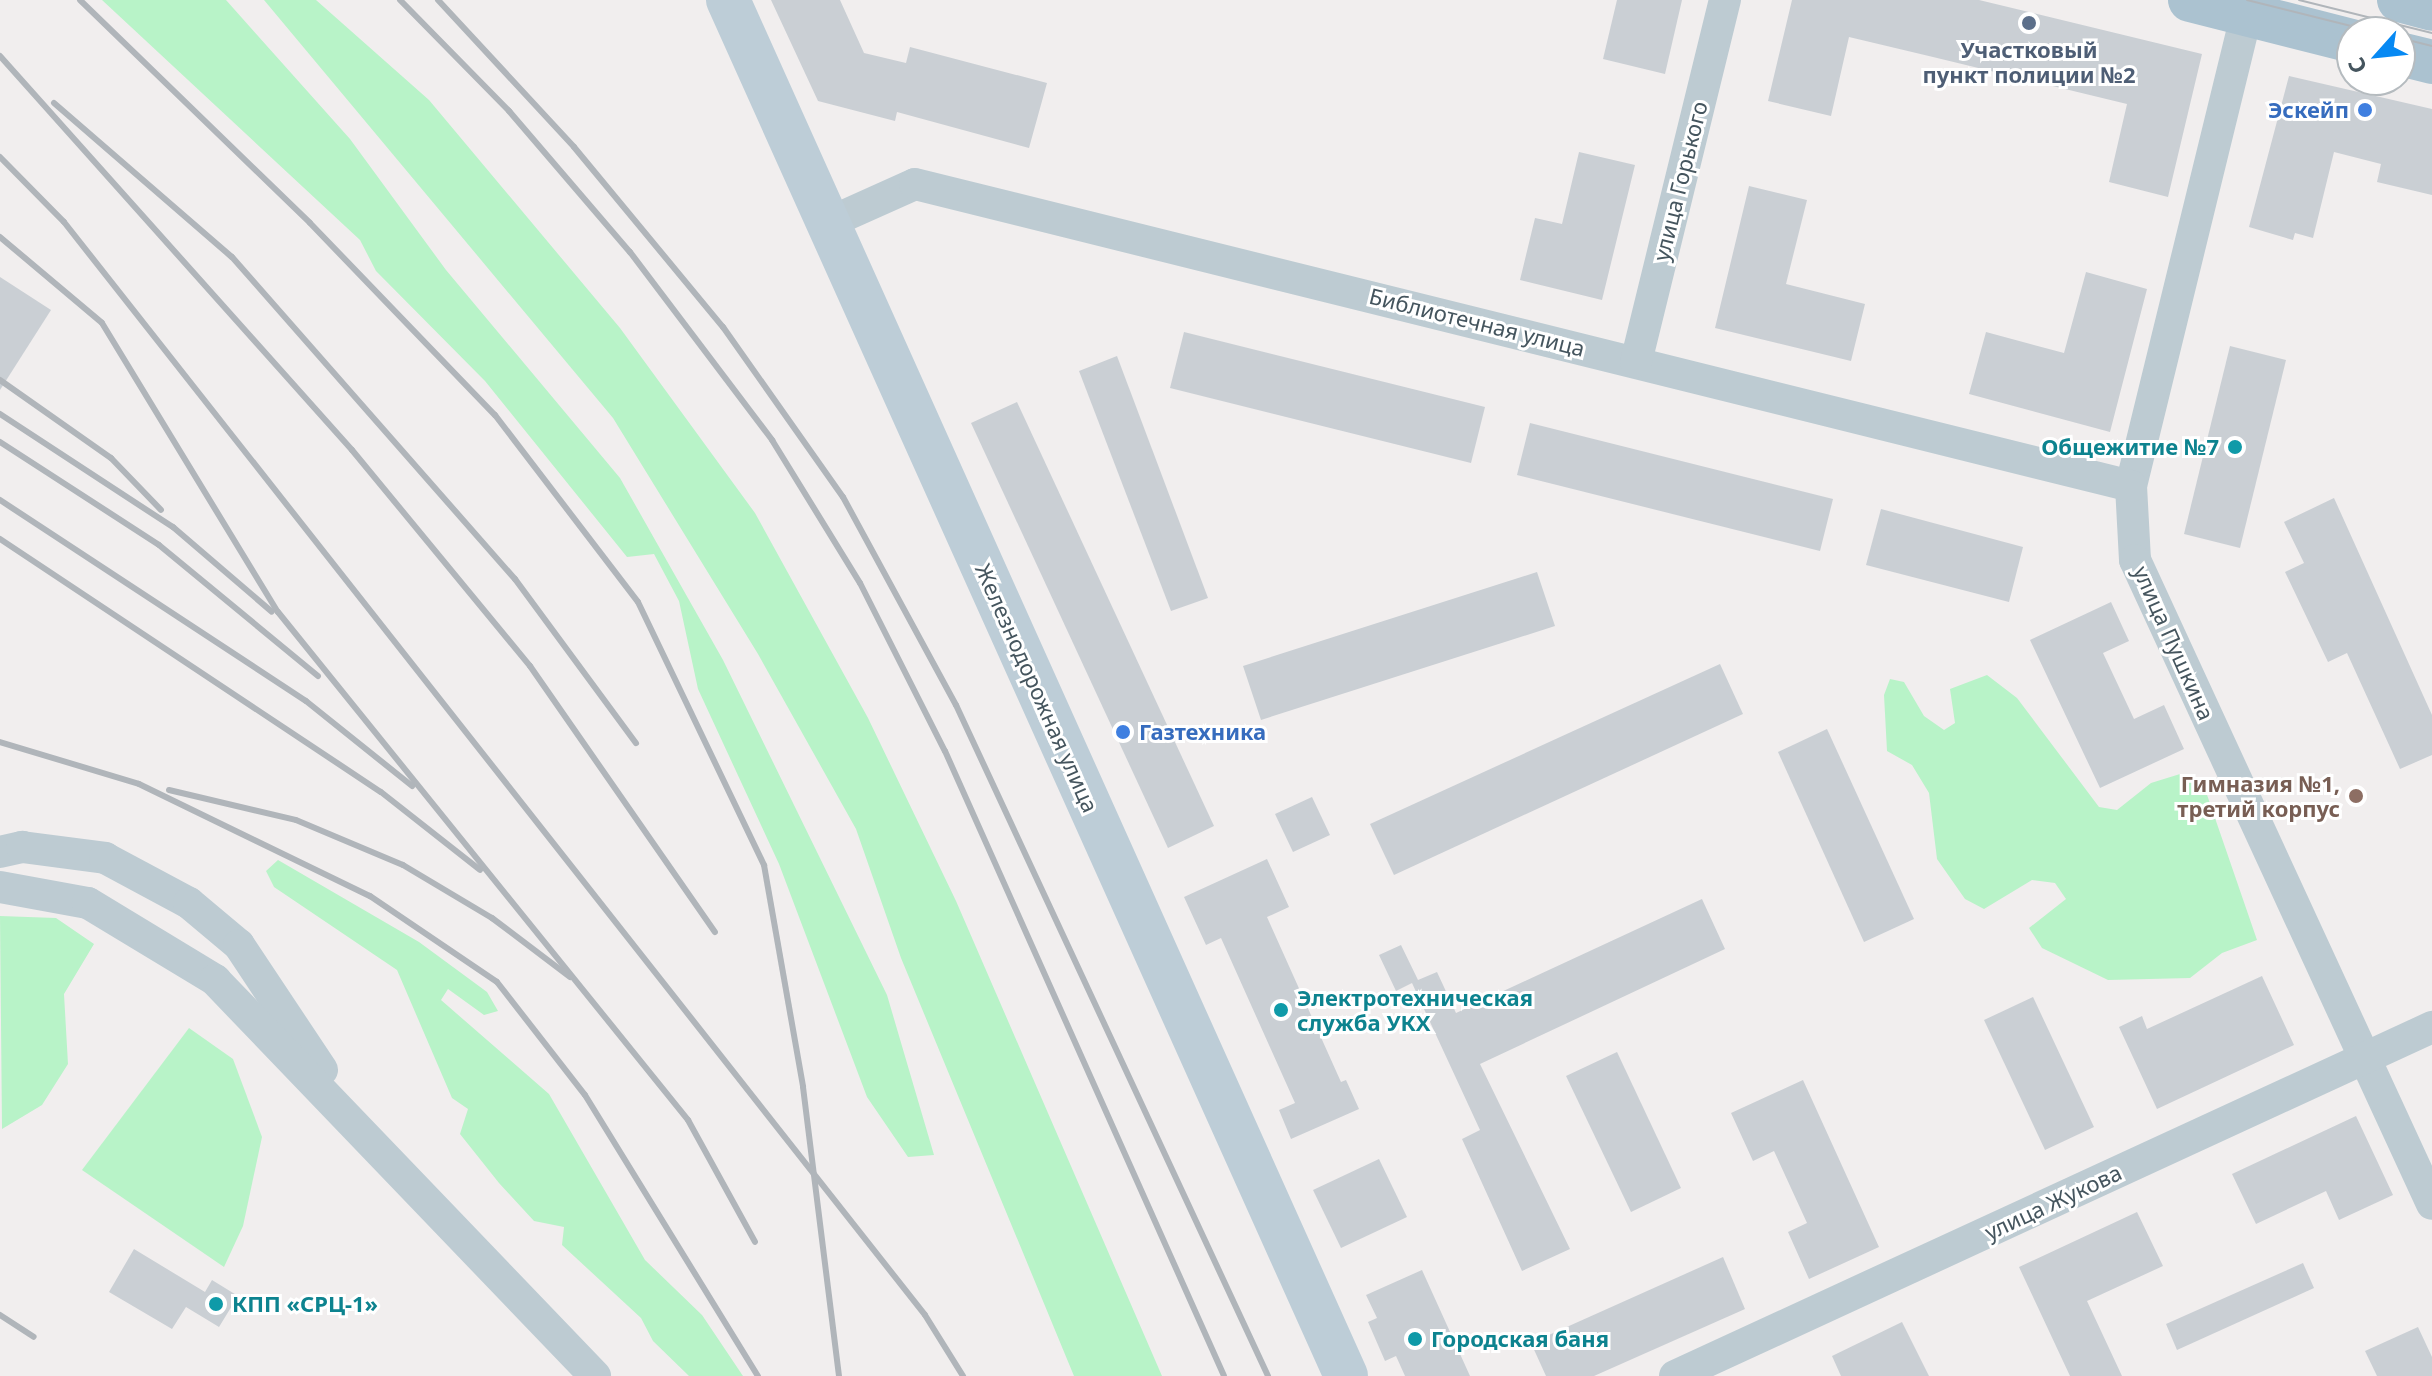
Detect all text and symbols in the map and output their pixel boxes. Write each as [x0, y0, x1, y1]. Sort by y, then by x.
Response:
marker: Участковый пункт полиции №2 [2020, 14, 2038, 32]
north arrow [2336, 16, 2416, 96]
place label: Участковый пункт полиции №2 [1922, 36, 2136, 88]
text: С [2340, 53, 2373, 79]
place label: Эскейп [2268, 97, 2349, 123]
street label: улица Горького [1647, 98, 1713, 264]
marker: Эскейп [2356, 101, 2374, 119]
street label: Библиотечная улица [1367, 282, 1587, 362]
place label: Общежитие №7 [2041, 434, 2219, 460]
marker: Общежитие №7 [2226, 438, 2244, 456]
street label: Железнодорожная улица [970, 560, 1104, 816]
street label: улица Пушкина [2128, 562, 2220, 724]
place label: Газтехника [1139, 719, 1266, 745]
marker: Газтехника [1114, 723, 1132, 741]
place label: Гимназия №1, третий корпус [2177, 770, 2340, 822]
marker: Гимназия №1, третий корпус [2347, 787, 2365, 805]
place label: Электротехническая служба УКХ [1297, 984, 1533, 1036]
marker: Электротехническая служба УКХ [1272, 1001, 1290, 1019]
street label: улица Жукова [1980, 1159, 2126, 1245]
place label: КПП «СРЦ-1» [232, 1291, 378, 1317]
marker: КПП «СРЦ-1» [207, 1295, 225, 1313]
place label: Городская баня [1431, 1326, 1609, 1352]
marker: Городская баня [1406, 1330, 1424, 1348]

